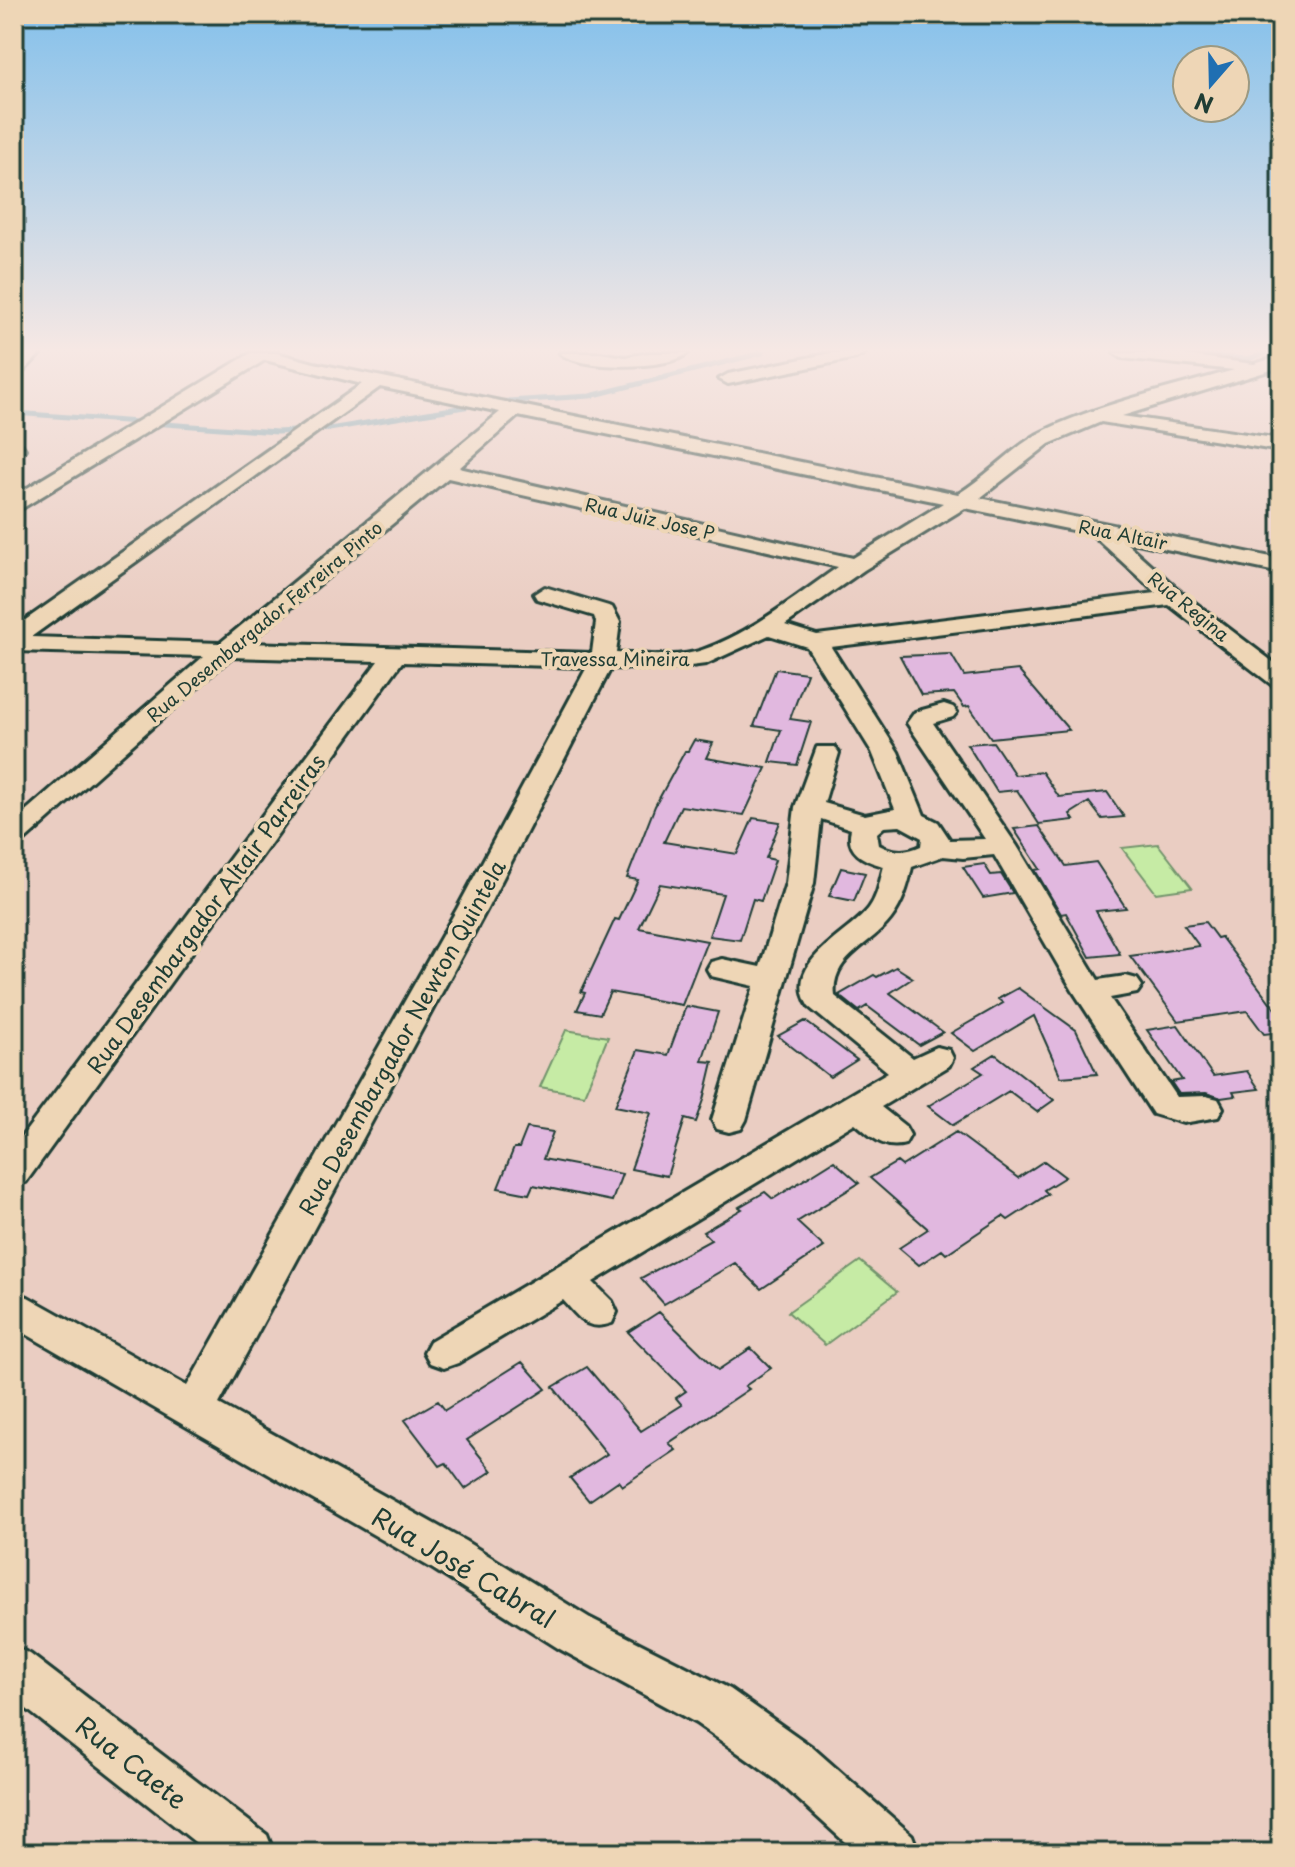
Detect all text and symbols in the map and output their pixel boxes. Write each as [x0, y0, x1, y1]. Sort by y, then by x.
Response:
north arrow [1171, 44, 1251, 124]
text: N [1190, 86, 1217, 123]
street label: Rua Juiz Jose P [583, 490, 717, 546]
street label: Rua Altair [1076, 512, 1171, 556]
street label: Rua Desembargador Ferreira Pinto [140, 514, 388, 728]
street label: Rua Regina [1142, 565, 1236, 648]
street label: Travessa Mineira [540, 645, 690, 672]
street label: Rua Desembargador Altair Parreiras [78, 746, 332, 1080]
street label: Rua Desembargador Newton Quintela [289, 853, 513, 1221]
street label: Rua José Cabral [365, 1497, 563, 1637]
street label: Rua Caete [68, 1706, 196, 1818]

